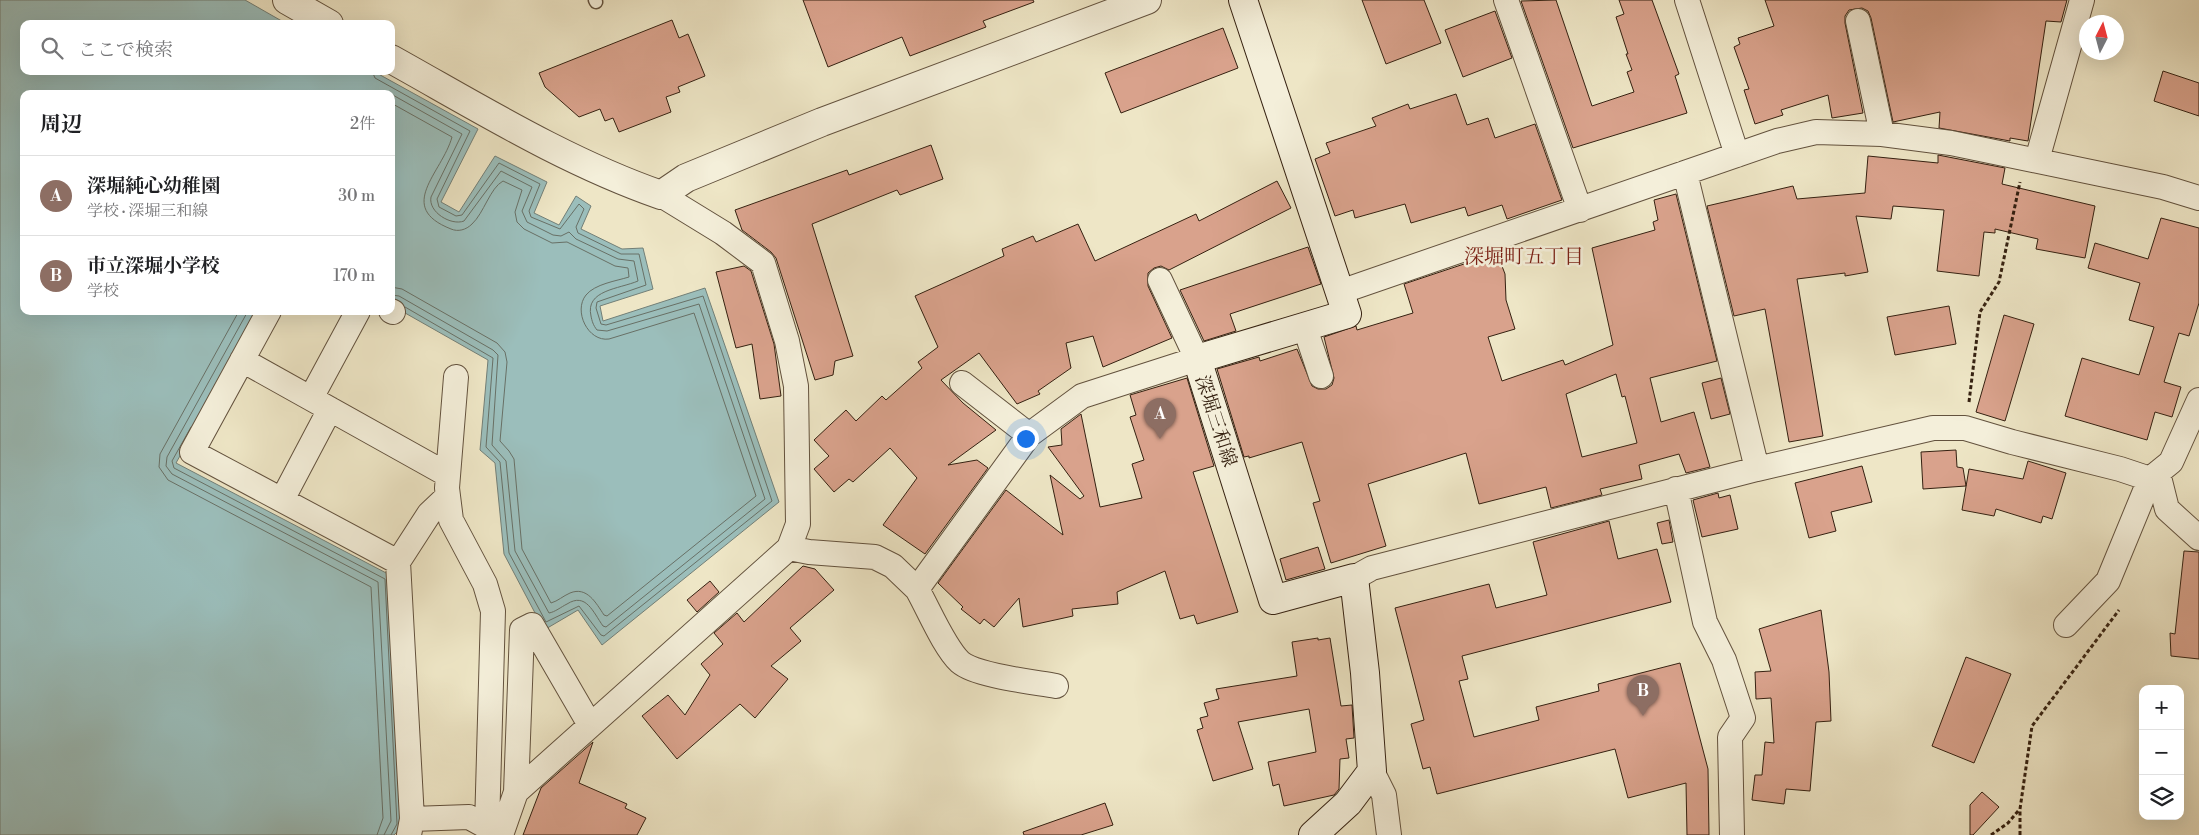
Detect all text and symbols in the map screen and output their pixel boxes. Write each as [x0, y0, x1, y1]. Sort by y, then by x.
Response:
north arrow [2079, 15, 2124, 60]
search box [20, 20, 395, 75]
icon: search [38, 34, 66, 62]
text: ここで検索 [78, 38, 173, 62]
text: 周辺 [40, 112, 82, 138]
text: 2件 [350, 114, 375, 134]
text: 深堀純心幼稚園 [87, 174, 220, 198]
text: A [50, 186, 62, 206]
text: 30 m [338, 186, 375, 206]
text: 学校 · 深堀三和線 [87, 201, 208, 221]
district label: 深堀町五丁目 [1464, 245, 1584, 270]
text: 市立深堀小学校 [87, 254, 220, 278]
text: B [50, 266, 62, 286]
text: 170 m [333, 266, 375, 286]
text: 学校 [87, 281, 119, 301]
street label: 深堀三和線 [1190, 372, 1242, 470]
pin: A [1144, 398, 1176, 439]
your location [1013, 426, 1039, 452]
pin: B [1627, 675, 1659, 716]
map controls [2139, 685, 2184, 820]
button: + [2139, 685, 2184, 730]
button: − [2139, 730, 2184, 775]
button: layers [2139, 775, 2184, 820]

